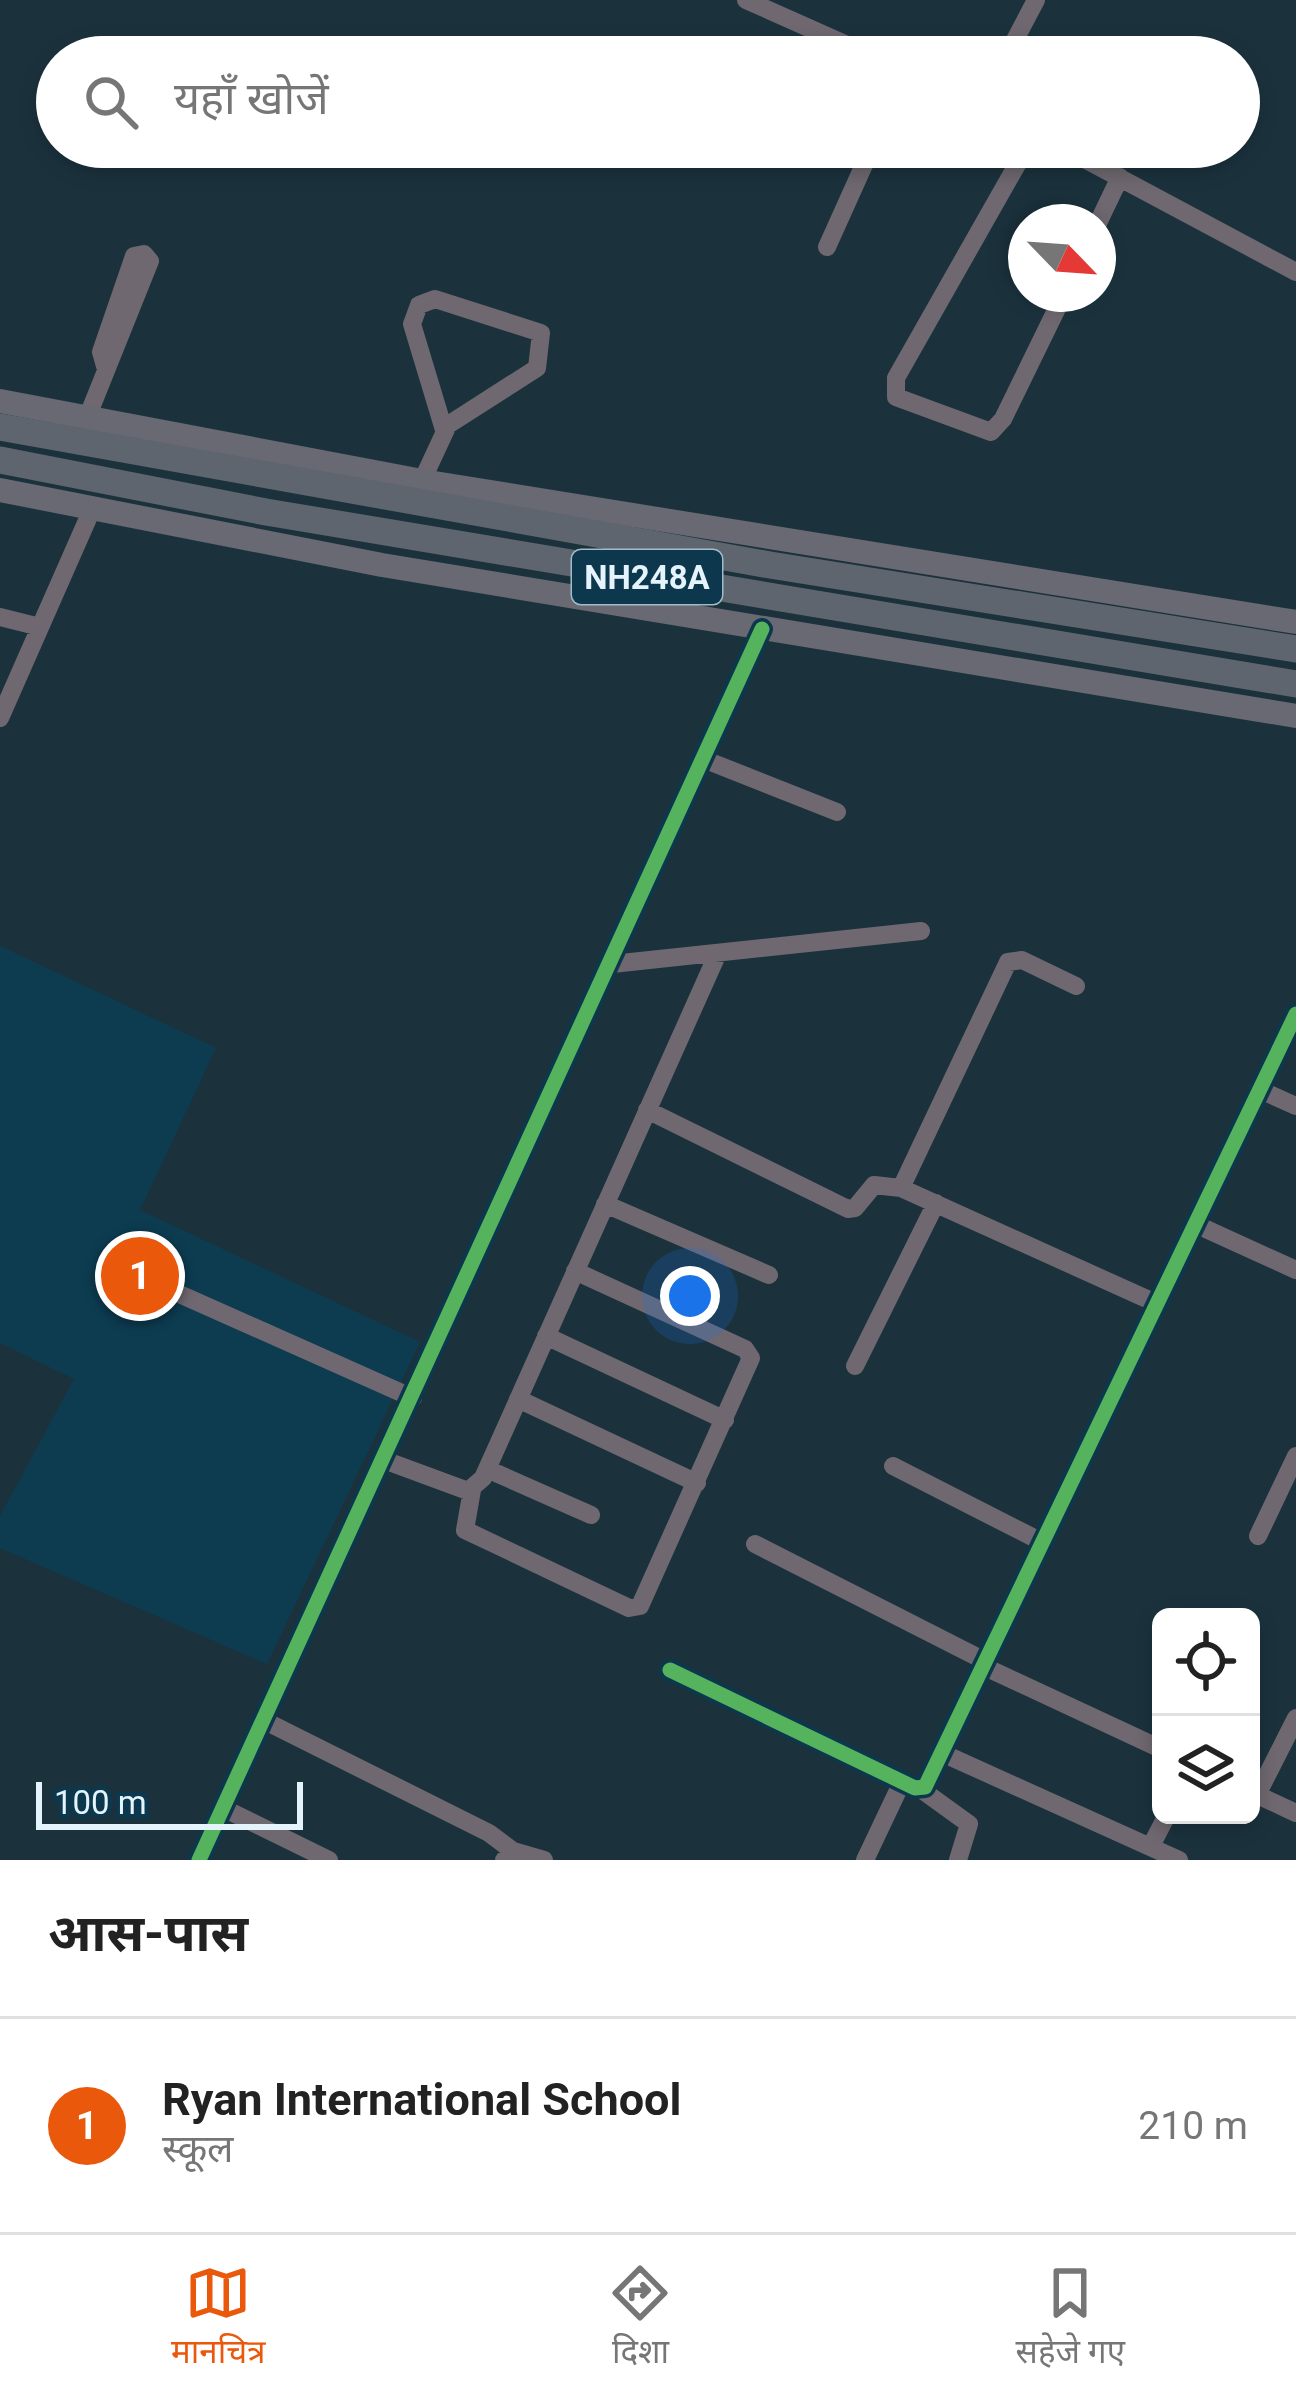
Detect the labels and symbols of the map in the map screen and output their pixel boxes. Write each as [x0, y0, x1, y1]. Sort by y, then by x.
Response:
north arrow [1008, 204, 1116, 312]
road number: NH248A [572, 550, 722, 604]
pin: 1 [101, 1231, 179, 1321]
your location [660, 1266, 720, 1326]
scale bar [36, 1776, 303, 1829]

